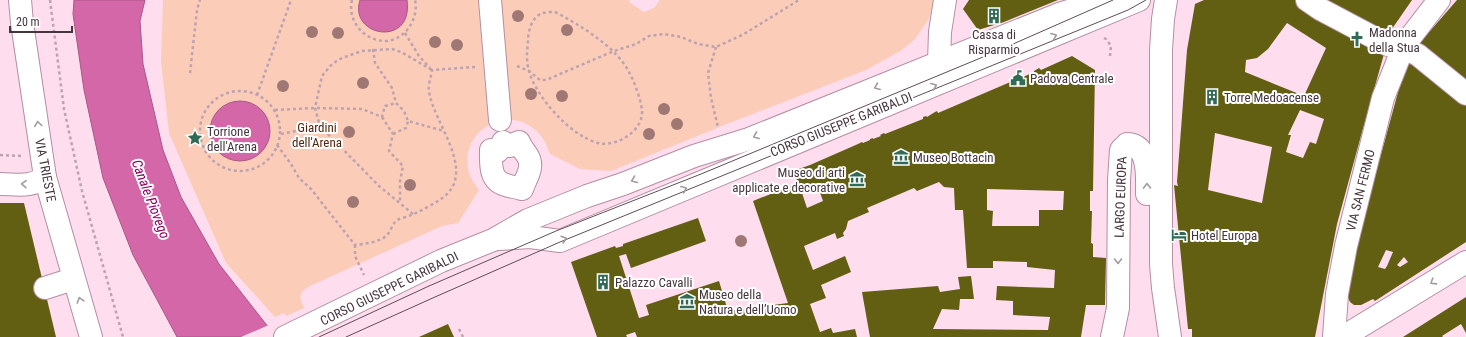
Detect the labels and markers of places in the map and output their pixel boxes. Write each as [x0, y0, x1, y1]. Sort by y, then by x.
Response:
building icon: Cassa di Risparmio [985, 7, 1003, 25]
place label: Madonna della Stua [1369, 25, 1420, 55]
place label: Cassa di Risparmio [968, 27, 1020, 57]
church icon: Madonna della Stua [1348, 30, 1366, 48]
public building icon: Padova Centrale [1009, 69, 1027, 87]
place label: Padova Centrale [1030, 71, 1114, 86]
building icon: Torre Medoacense [1203, 88, 1221, 106]
place label: Torre Medoacense [1224, 90, 1319, 105]
place label: Torrione dell'Arena [207, 124, 257, 154]
place icon: Torrione dell'Arena [186, 129, 204, 147]
museum icon: Museo Bottacin [892, 148, 910, 166]
place label: Museo Bottacin [913, 150, 993, 165]
place label: Museo di arti applicate e decorative [732, 165, 845, 195]
museum icon: Museo di arti applicate e decorative [848, 170, 866, 188]
hotel icon: Hotel Europa [1170, 226, 1188, 244]
place label: Hotel Europa [1191, 228, 1257, 243]
building icon: Palazzo Cavalli [594, 273, 612, 291]
place label: Palazzo Cavalli [615, 275, 693, 290]
place label: Museo della Natura e dell’Uomo [699, 287, 797, 317]
museum icon: Museo della Natura e dell’Uomo [678, 292, 696, 310]

